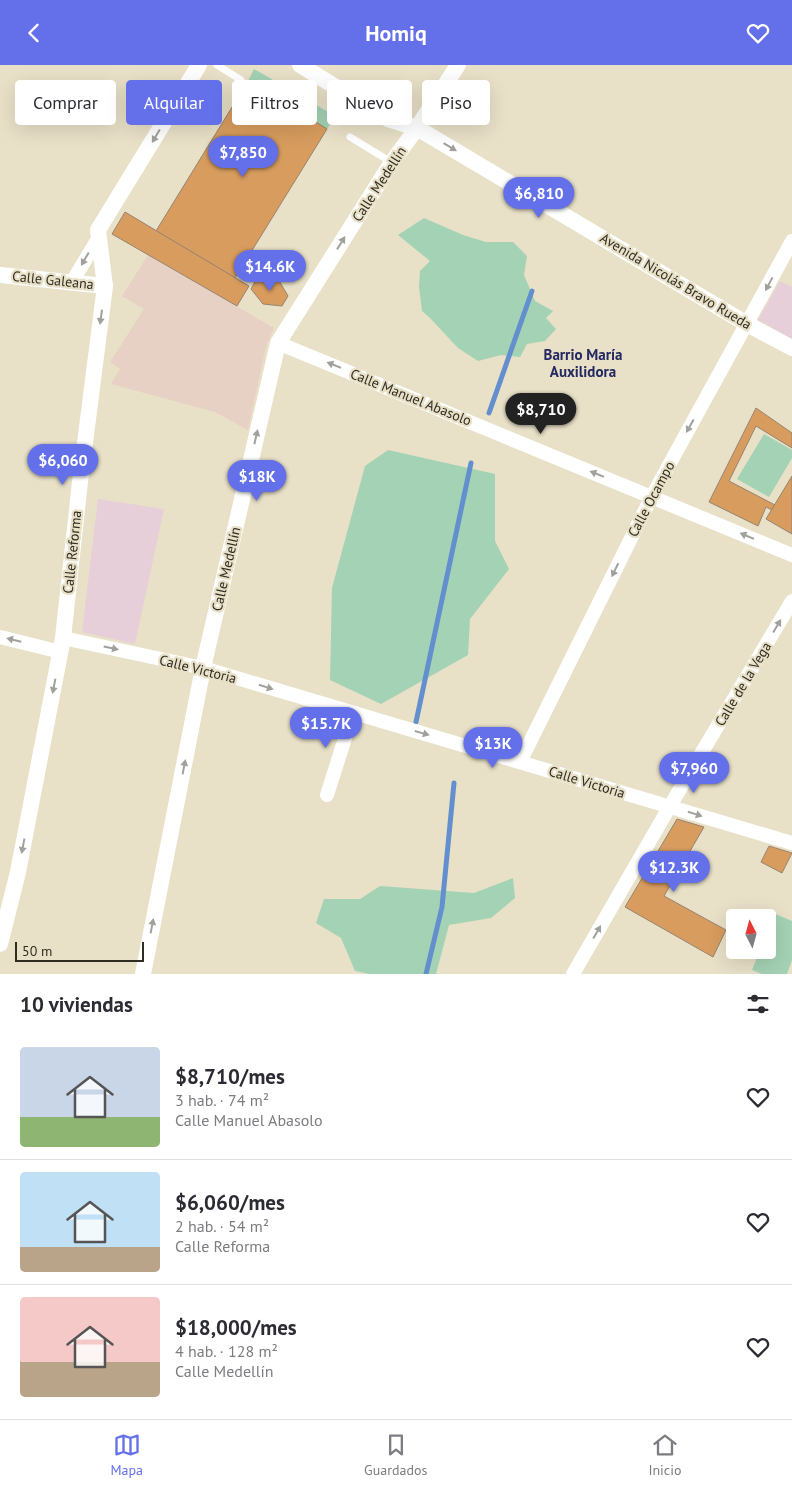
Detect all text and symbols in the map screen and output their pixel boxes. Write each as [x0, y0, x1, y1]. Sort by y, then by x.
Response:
icon: back [20, 19, 48, 47]
text: Homiq [365, 19, 427, 47]
icon: heart [744, 19, 772, 47]
chip: Comprar [15, 80, 116, 125]
chip: Alquilar [126, 80, 222, 125]
chip: Filtros [232, 80, 317, 125]
chip: Nuevo [327, 80, 412, 125]
chip: Piso [422, 80, 490, 125]
one-way arrow [151, 130, 160, 143]
pin: $7,850 [202, 135, 284, 178]
text: $7,850 [219, 142, 267, 162]
street label: Calle Medellín [348, 143, 410, 225]
one-way arrow [443, 143, 456, 152]
pin: $6,810 [498, 177, 580, 219]
text: $6,810 [514, 183, 564, 203]
street label: Avenida Nicolás Bravo Rueda [597, 229, 755, 333]
one-way arrow [336, 236, 346, 249]
pin: $14.6K [229, 249, 311, 292]
one-way arrow [81, 253, 90, 266]
text: $14.6K [245, 256, 295, 276]
street label: Calle Galeana [11, 267, 95, 293]
one-way arrow [765, 277, 773, 291]
one-way arrow [97, 309, 105, 325]
district label: Barrio María Auxilidora [544, 345, 622, 381]
one-way arrow [327, 361, 341, 369]
street label: Calle Manuel Abasolo [348, 364, 474, 430]
pin: $8,710 [500, 393, 582, 435]
text: $8,710 [516, 399, 566, 419]
one-way arrow [686, 420, 695, 433]
one-way arrow [252, 430, 260, 445]
pin: $6,060 [22, 443, 104, 486]
text: $6,060 [38, 450, 88, 470]
street label: Calle Ocampo [624, 458, 678, 540]
pin: $18K [227, 459, 287, 502]
text: $18K [238, 466, 276, 486]
one-way arrow [590, 469, 604, 477]
street label: Calle Reforma [59, 510, 85, 594]
street label: Calle Medellín [208, 525, 244, 613]
one-way arrow [740, 532, 754, 540]
one-way arrow [611, 563, 619, 577]
one-way arrow [773, 619, 782, 632]
one-way arrow [6, 636, 21, 644]
street label: Calle de la Vega [711, 639, 775, 729]
one-way arrow [103, 644, 118, 652]
street label: Calle Victoria [158, 651, 238, 687]
one-way arrow [50, 679, 58, 695]
one-way arrow [259, 684, 274, 692]
pin: $15.7K [285, 707, 367, 749]
text: $15.7K [301, 713, 351, 733]
pin: $13K [463, 727, 523, 769]
one-way arrow [415, 730, 430, 738]
text: $13K [474, 733, 512, 753]
pin: $7,960 [653, 751, 735, 794]
one-way arrow [180, 758, 188, 774]
text: $7,960 [670, 758, 718, 778]
street label: Calle Victoria [547, 762, 627, 802]
one-way arrow [688, 811, 703, 819]
one-way arrow [19, 838, 27, 853]
pin: $12.3K [633, 851, 715, 893]
text: $12.3K [649, 857, 699, 877]
north arrow [726, 909, 776, 959]
map controls [726, 909, 776, 959]
one-way arrow [149, 918, 157, 934]
one-way arrow [593, 925, 602, 938]
scale bar [15, 939, 144, 962]
text: 50 m [22, 942, 52, 960]
icon: filters [744, 990, 772, 1018]
text: 10 viviendas [20, 991, 133, 1018]
text: $8,710/mes [175, 1063, 285, 1090]
icon: home [60, 1067, 120, 1127]
icon: heart [744, 1083, 772, 1111]
text: 3 hab. · 74 m² [175, 1090, 269, 1110]
text: Calle Manuel Abasolo [175, 1110, 323, 1130]
text: $6,060/mes [175, 1189, 285, 1216]
icon: home [60, 1192, 120, 1252]
icon: heart [744, 1208, 772, 1236]
text: 2 hab. · 54 m² [175, 1216, 269, 1236]
text: Calle Reforma [175, 1236, 270, 1256]
text: $18,000/mes [175, 1314, 297, 1341]
icon: home [60, 1317, 120, 1377]
icon: heart [744, 1333, 772, 1361]
text: 4 hab. · 128 m² [175, 1341, 278, 1361]
text: Calle Medellín [175, 1361, 273, 1381]
tab: Mapa [111, 1431, 143, 1479]
tab: Guardados [364, 1431, 427, 1479]
tab: Inicio [648, 1431, 681, 1479]

